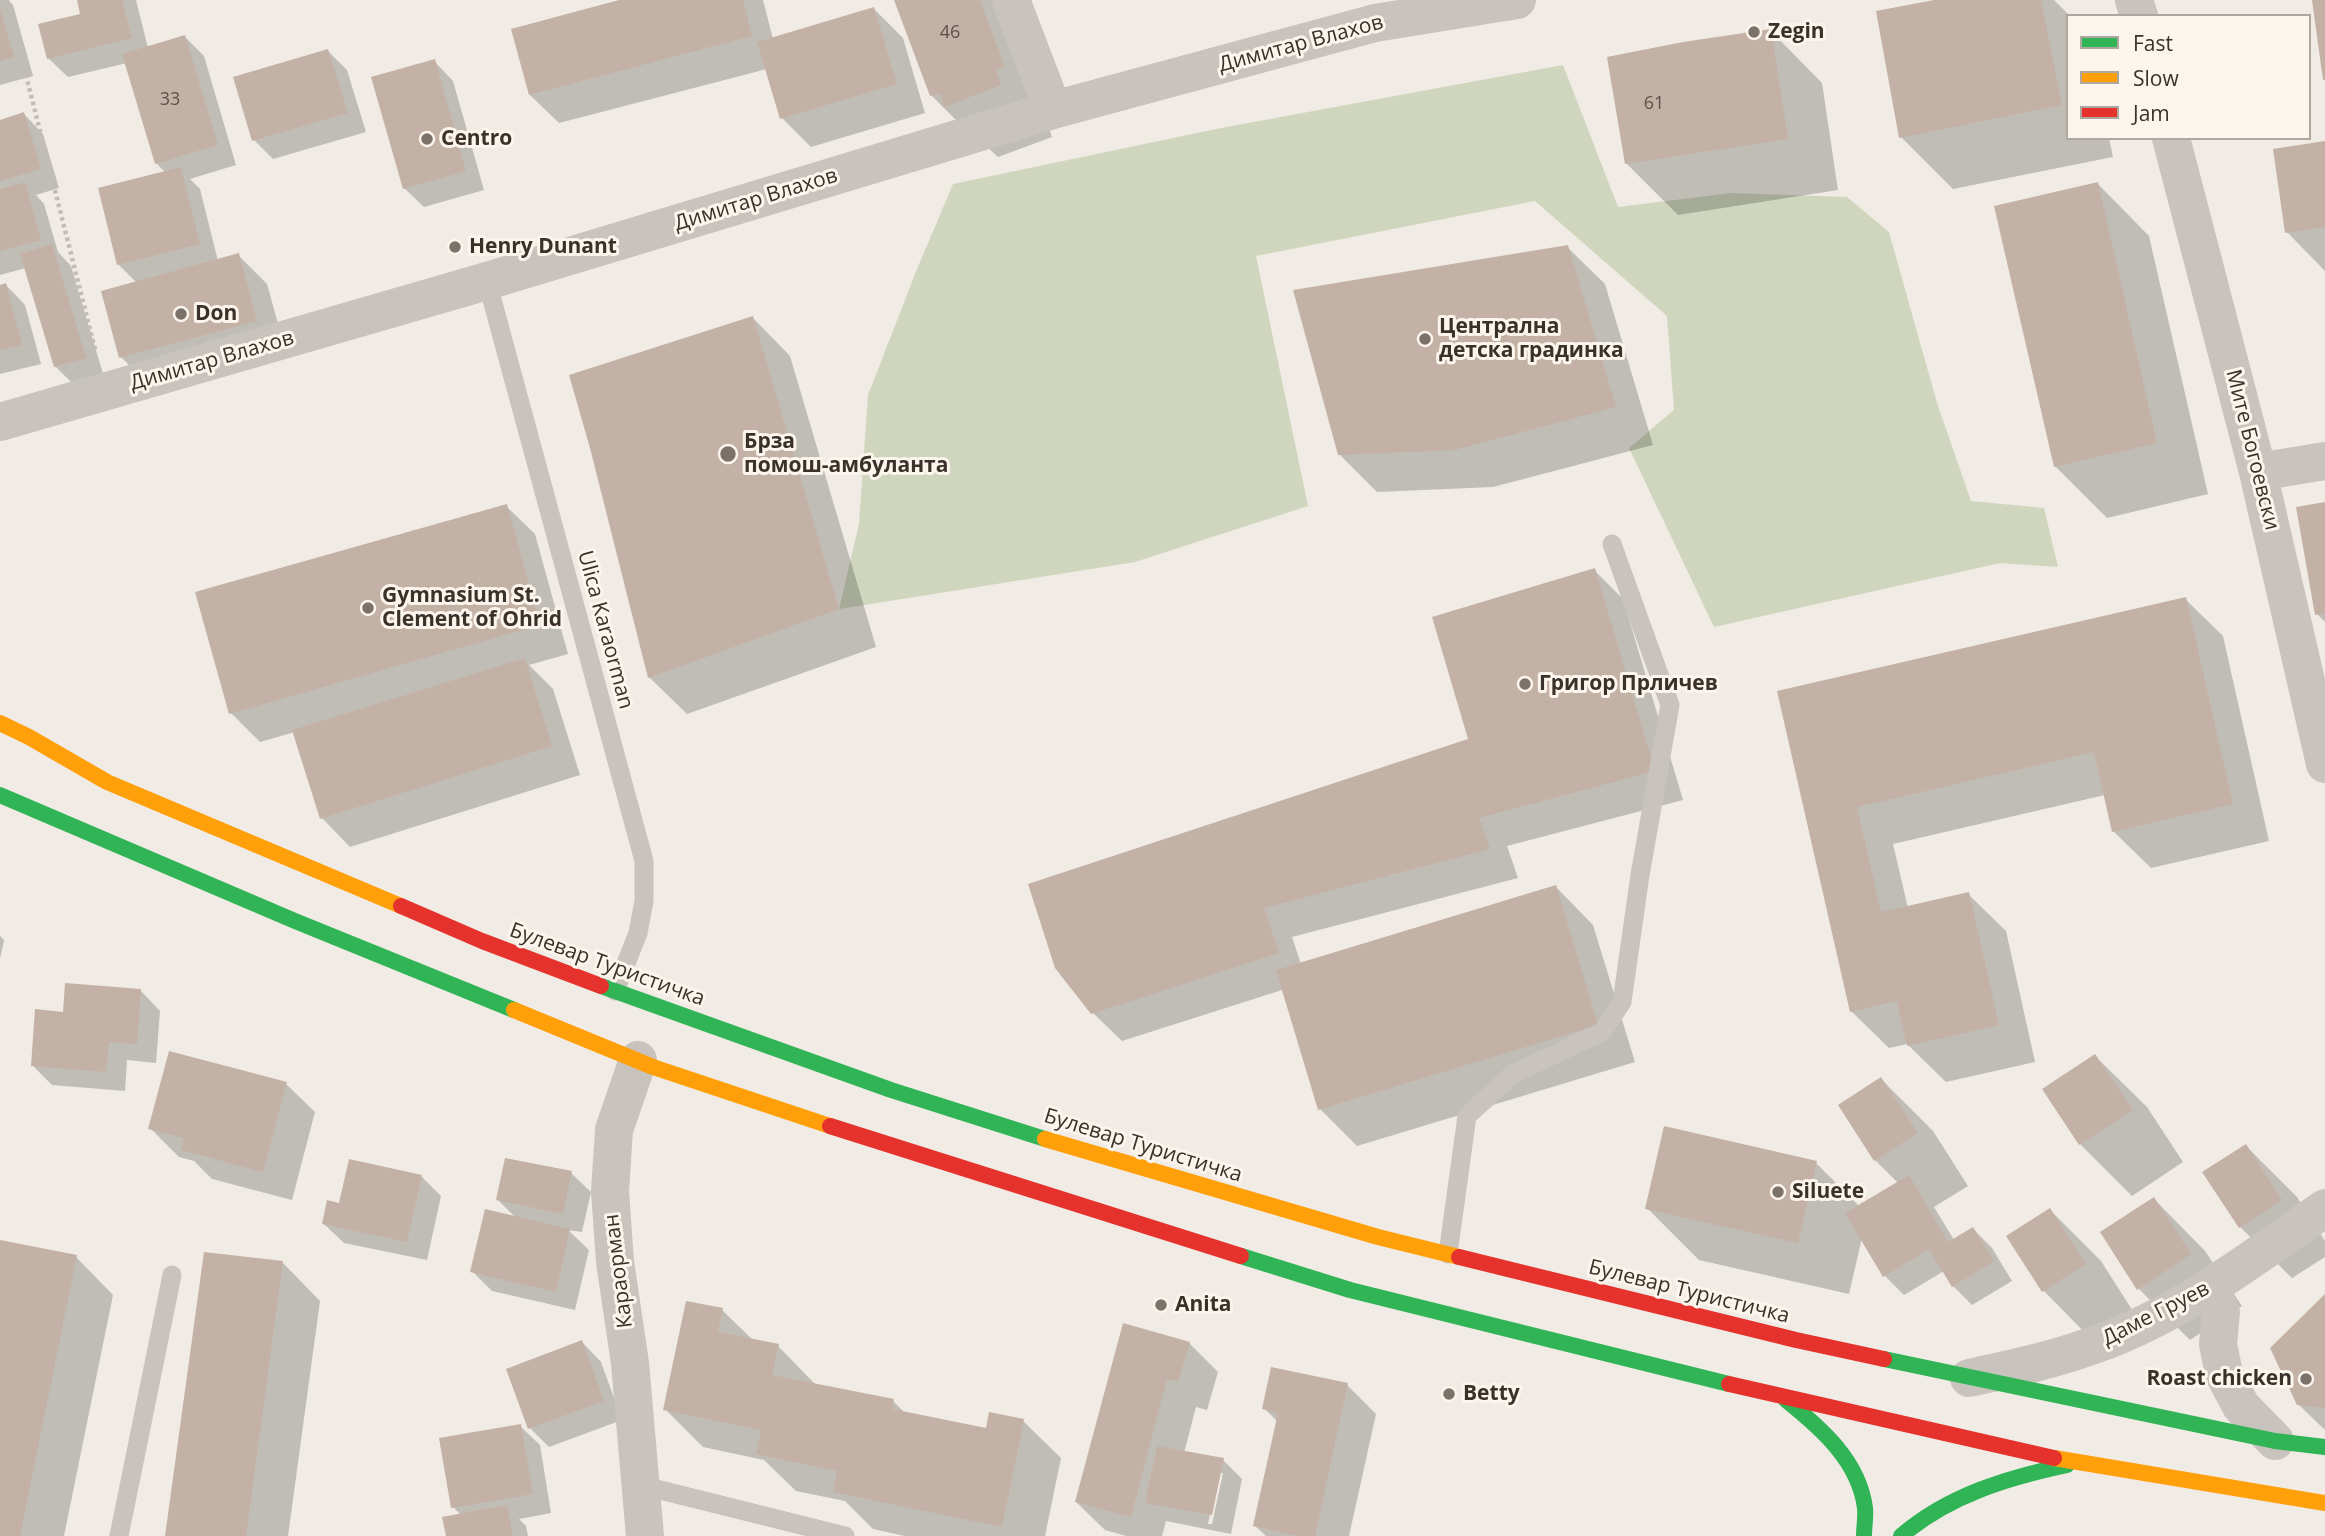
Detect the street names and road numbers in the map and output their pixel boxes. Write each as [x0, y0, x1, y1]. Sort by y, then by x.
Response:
street label: Димитар Влахов [1216, 10, 1386, 78]
street label: Димитар Влахов [671, 163, 841, 237]
street label: Димитар Влахов [127, 326, 297, 396]
street label: Мите Богоевски [2220, 367, 2284, 533]
street label: Ulica Karaorman [572, 548, 638, 712]
street label: Булевар Туристичка [506, 918, 708, 1012]
street label: Булевар Туристичка [1041, 1104, 1245, 1188]
street label: Караорман [599, 1212, 639, 1330]
street label: Булевар Туристичка [1586, 1255, 1792, 1329]
street label: Даме Груев [2098, 1276, 2214, 1352]

